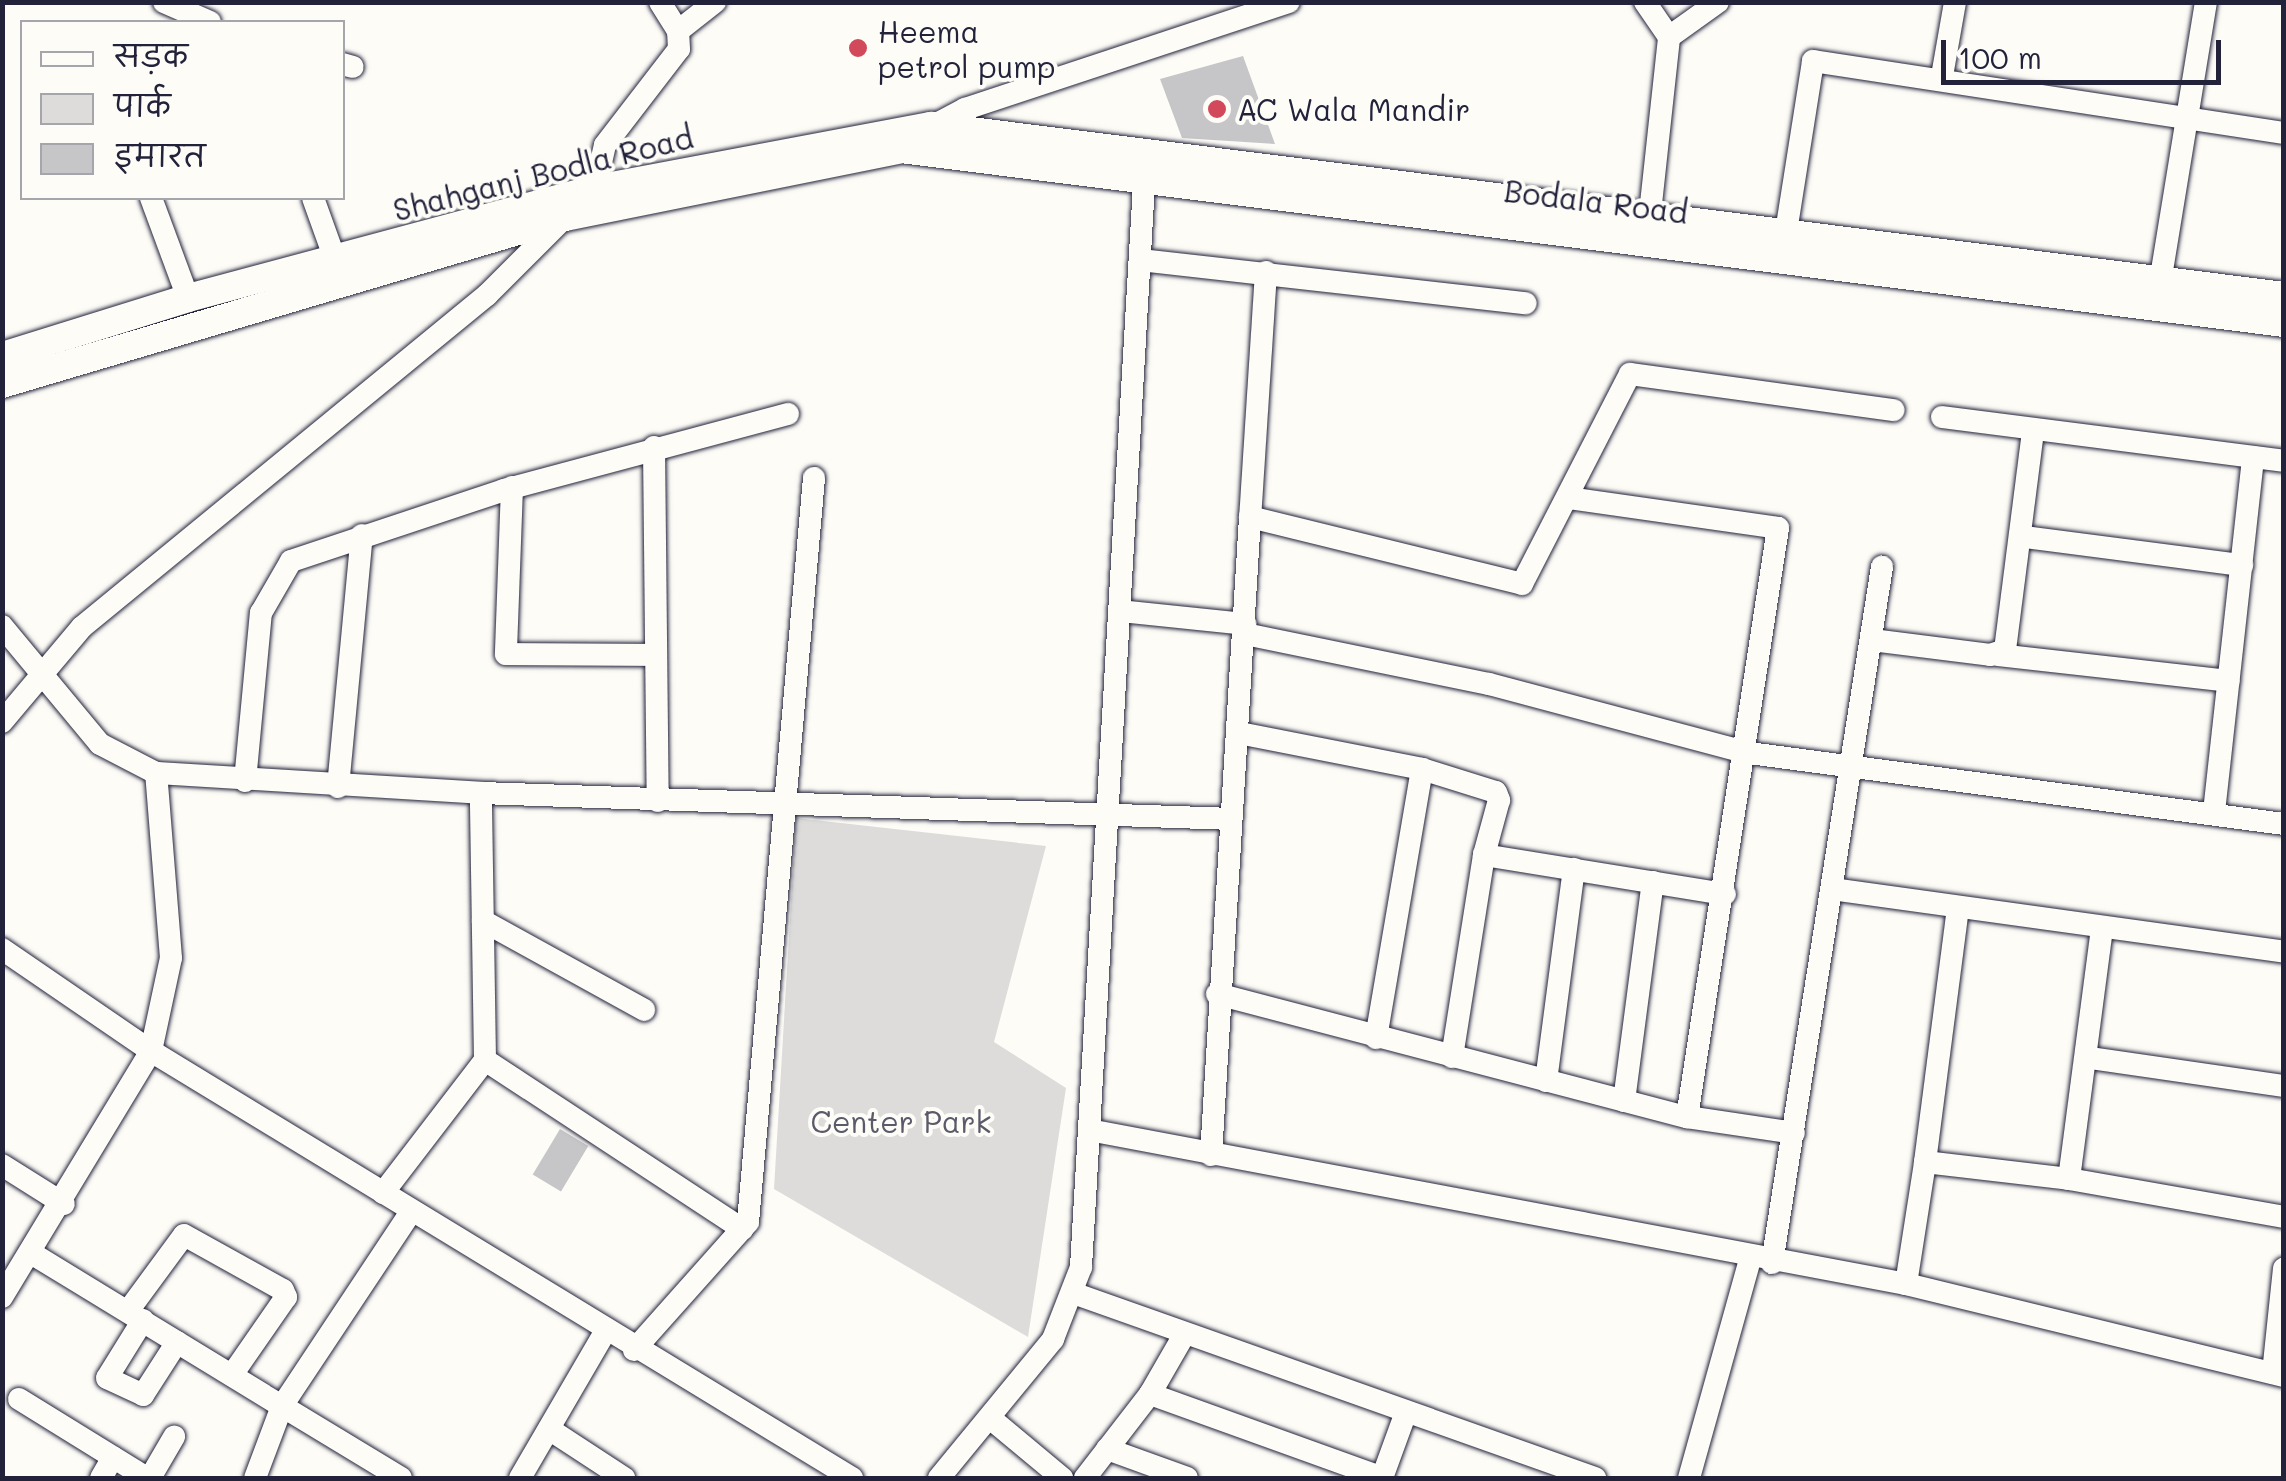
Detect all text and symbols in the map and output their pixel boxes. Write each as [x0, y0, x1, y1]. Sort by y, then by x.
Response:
place label: Heema petrol pump [878, 13, 1056, 84]
legend [20, 20, 345, 200]
scale bar [1946, 20, 2226, 82]
text: सड़क [114, 35, 188, 75]
marker: Heema petrol pump [847, 37, 869, 59]
text: 100 m [1958, 37, 2042, 77]
text: पार्क [114, 85, 171, 125]
place label: AC Wala Mandir [1237, 91, 1470, 127]
marker: AC Wala Mandir [1206, 98, 1228, 120]
street label: Shahganj Bodla Road [389, 118, 697, 228]
text: इमारत [114, 135, 206, 175]
street label: Bodala Road [1502, 172, 1690, 230]
park label: Center Park [810, 1103, 992, 1139]

